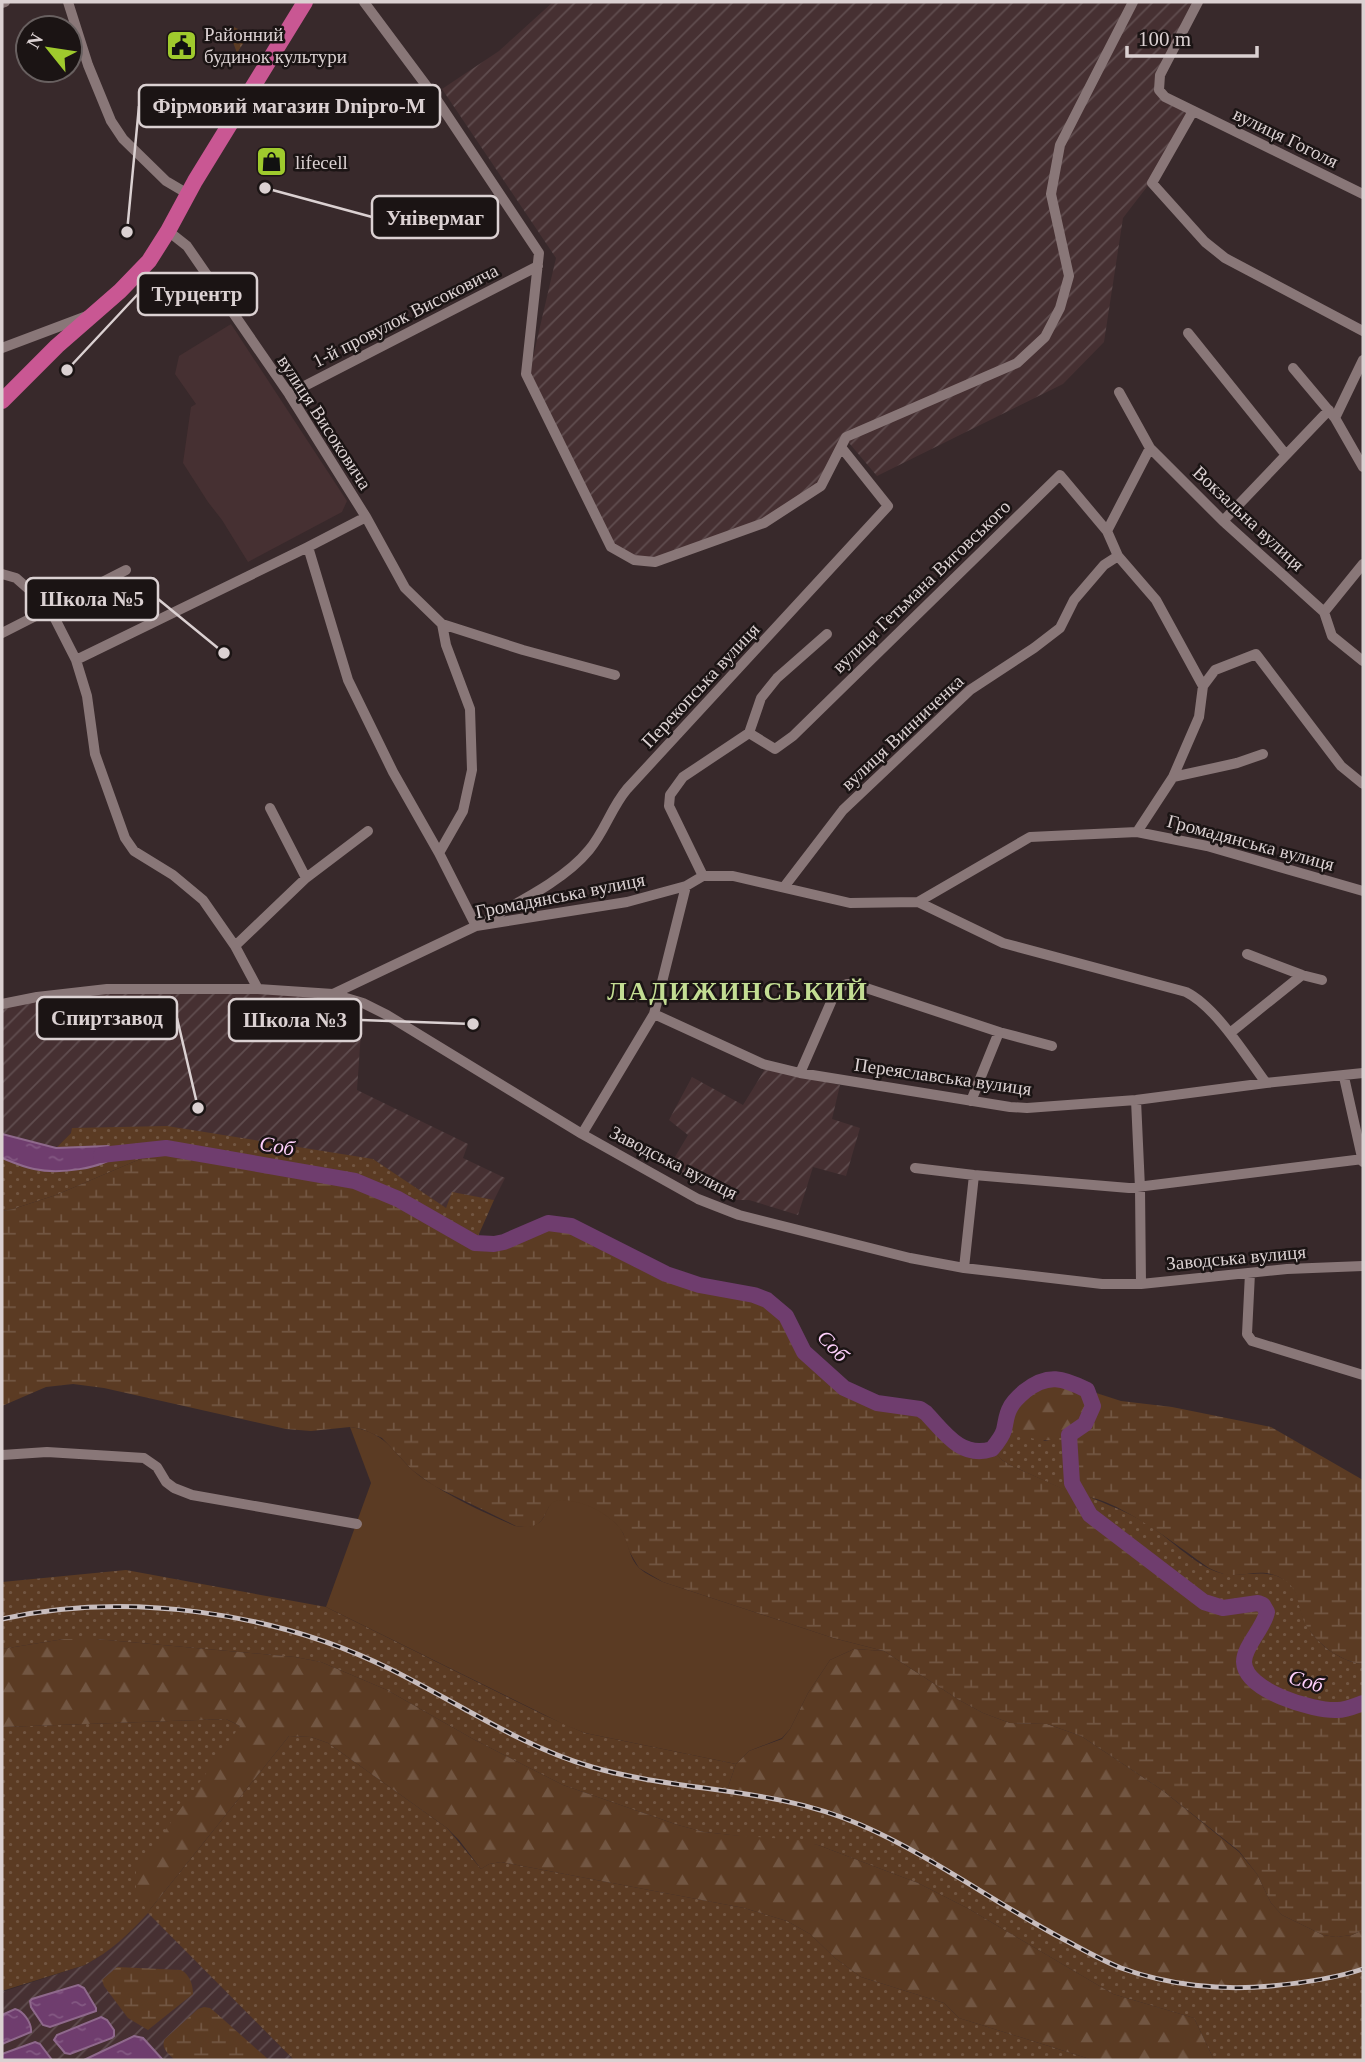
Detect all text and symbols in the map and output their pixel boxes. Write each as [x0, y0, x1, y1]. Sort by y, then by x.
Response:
north arrow [14, 14, 84, 84]
scale bar [1127, 14, 1256, 58]
place label: Районний будинок культури [204, 24, 347, 67]
text: 100 m [1138, 27, 1191, 51]
public building icon: Районний будинок культури [164, 28, 198, 62]
text: N [22, 29, 47, 52]
callout: Фірмовий магазин Dnipro-M [139, 85, 440, 127]
text: Фірмовий магазин Dnipro-M [152, 94, 426, 118]
street label: вулиця Гоголя [1230, 103, 1342, 172]
shop icon: lifecell [255, 145, 289, 179]
place label: lifecell [295, 152, 348, 173]
callout: Універмаг [372, 196, 498, 238]
text: Універмаг [386, 206, 484, 230]
street label: 1-й провулок Високовича [309, 259, 502, 371]
callout: Турцентр [138, 273, 257, 315]
text: Турцентр [152, 282, 242, 306]
street label: вулиця Високовича [273, 351, 376, 494]
street label: Вокзальна вулиця [1189, 461, 1309, 575]
street label: вулиця Гетьмана Виговського [828, 496, 1015, 677]
callout: Школа №5 [26, 578, 158, 620]
text: Школа №5 [40, 587, 144, 611]
street label: Перекопська вулиця [637, 618, 764, 752]
street label: вулиця Винниченка [837, 670, 968, 794]
street label: Громадянська вулиця [1165, 810, 1337, 875]
street label: Громадянська вулиця [474, 869, 647, 922]
district label: ЛАДИЖИНСЬКИЙ [607, 977, 869, 1006]
callout: Спиртзавод [37, 997, 177, 1039]
callout: Школа №3 [229, 999, 361, 1041]
text: Спиртзавод [51, 1006, 163, 1030]
text: Школа №3 [243, 1008, 347, 1032]
street label: Переяславська вулиця [853, 1054, 1033, 1099]
street label: Заводська вулиця [607, 1121, 741, 1204]
water label: Соб [258, 1131, 298, 1161]
street label: Заводська вулиця [1165, 1241, 1307, 1274]
water label: Соб [812, 1325, 855, 1368]
water label: Соб [1286, 1665, 1327, 1698]

